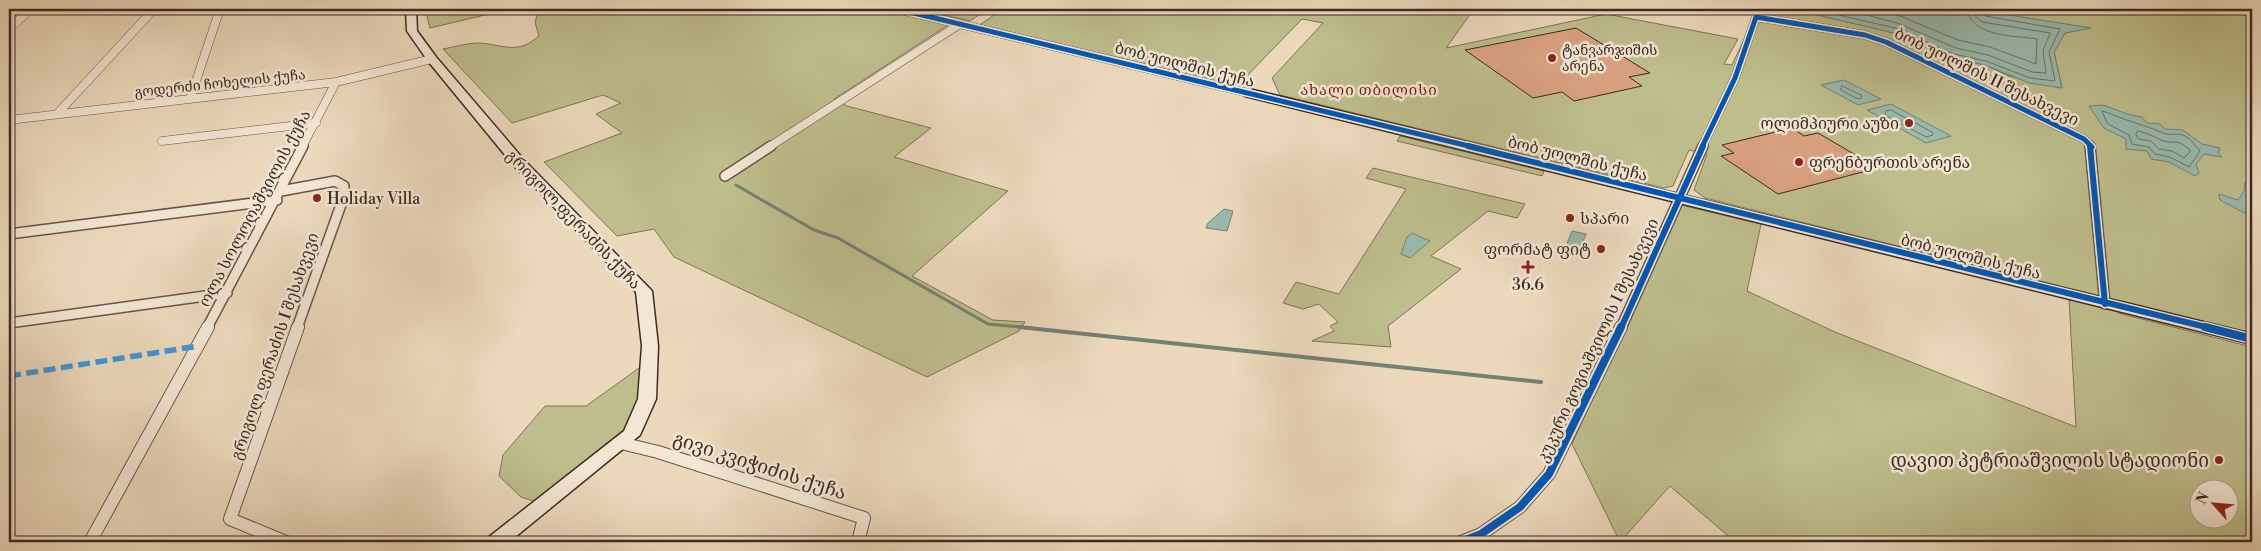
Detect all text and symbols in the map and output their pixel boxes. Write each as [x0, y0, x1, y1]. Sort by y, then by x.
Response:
street label: ბობ უოლშის II შესახვევი [1891, 23, 2082, 130]
street label: ბობ უოლშის ქუჩა [1113, 38, 1257, 92]
place label: ტანვარჯიშის არენა [1562, 42, 1657, 76]
marker: ტანვარჯიშის არენა [1546, 52, 1558, 64]
street label: გოდერძი ჩოხელის ქუჩა [134, 66, 307, 102]
district label: ახალი თბილისი [1300, 81, 1438, 100]
street label: ოლა სოლოღაშვილის ქუჩა [194, 107, 315, 310]
place label: ოლიმპიური აუზი [1761, 114, 1899, 134]
marker: ოლიმპიური აუზი [1903, 117, 1915, 129]
street label: ბობ უოლშის ქუჩა [1506, 132, 1650, 186]
street label: გრიგოლ ფერაძის ქუჩა [501, 146, 645, 294]
place label: ფრენბურთის არენა [1809, 153, 1970, 173]
marker: ფრენბურთის არენა [1793, 156, 1805, 168]
place label: Holiday Villa [327, 189, 421, 209]
marker: Holiday Villa [311, 192, 323, 204]
place label: სპარი [1580, 209, 1629, 229]
marker: სპარი [1564, 212, 1576, 224]
street label: კუკური გოგიაშვილის I შესახვევი [1532, 215, 1663, 466]
street label: გრიგოლ ფერაძის I შესახვევი [227, 230, 323, 463]
street label: ბობ უოლშის ქუჩა [1899, 230, 2043, 284]
place label: ფორმატ ფიტ [1484, 240, 1591, 260]
marker: ფორმატ ფიტ [1595, 243, 1607, 255]
marker: 36.6 [1522, 261, 1534, 273]
place label: 36.6 [1512, 275, 1544, 295]
street label: გივი კვიჭიძის ქუჩა [670, 427, 849, 505]
place label: დავით პეტრიაშვილის სტადიონი [1890, 449, 2209, 473]
marker: დავით პეტრიაშვილის სტადიონი [2213, 454, 2225, 466]
north arrow [2188, 478, 2238, 528]
text: N [2193, 490, 2214, 508]

